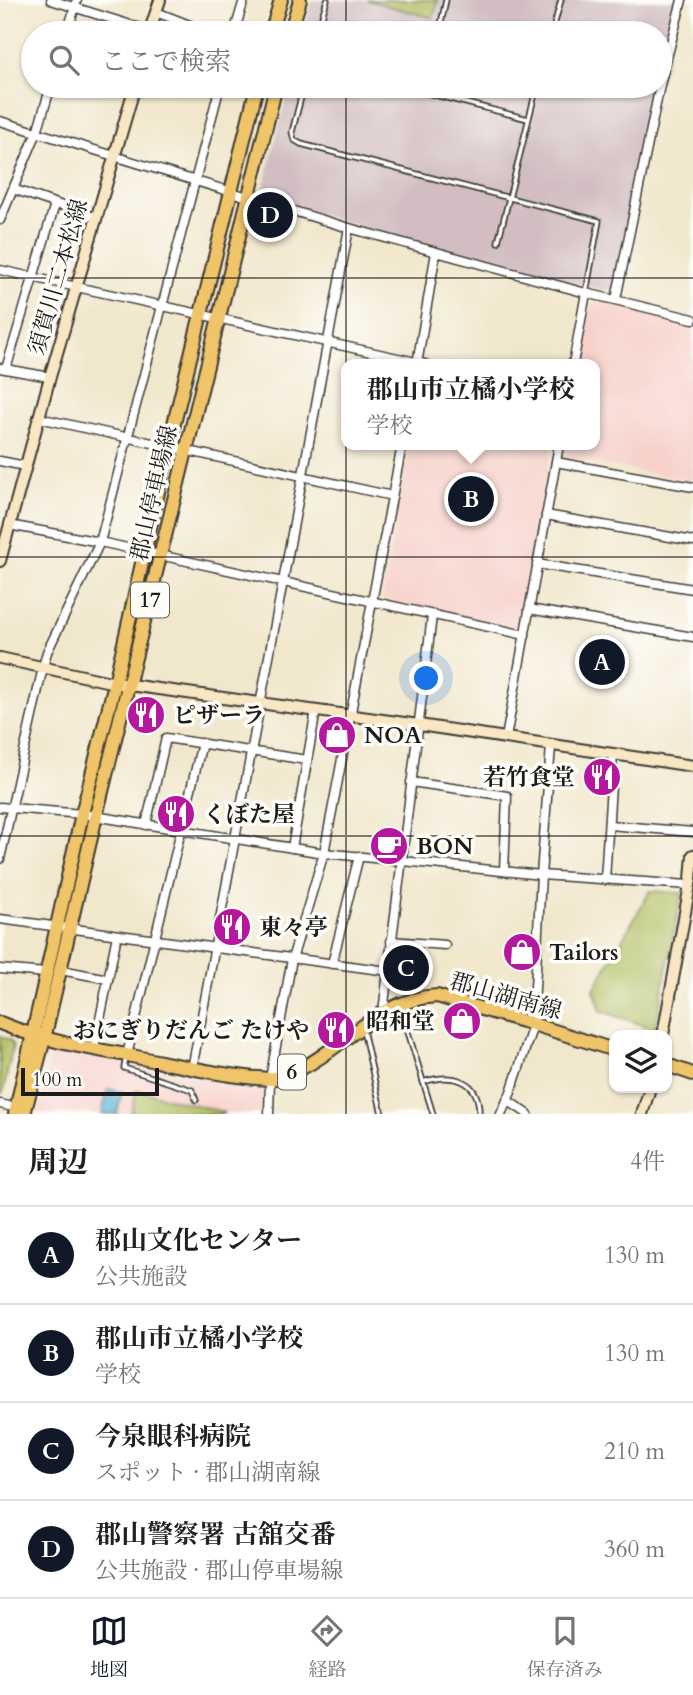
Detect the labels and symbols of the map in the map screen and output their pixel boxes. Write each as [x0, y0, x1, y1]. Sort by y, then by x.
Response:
pin: D [247, 189, 293, 241]
street label: 須賀川二本松線 [21, 195, 95, 359]
street label: 郡山停車場線 [123, 422, 185, 564]
pin: B [448, 473, 494, 525]
road number: 17 [131, 582, 169, 618]
pin: A [579, 636, 625, 688]
your location [409, 661, 443, 695]
restaurant icon: ピザーラ [125, 694, 167, 736]
place label: ピザーラ [173, 700, 265, 731]
shop icon: NOA [316, 714, 358, 756]
place label: NOA [364, 720, 422, 751]
restaurant icon: 若竹食堂 [581, 756, 623, 798]
place label: 若竹食堂 [483, 762, 575, 793]
restaurant icon: くぼた屋 [155, 793, 197, 835]
place label: くぼた屋 [203, 799, 295, 830]
cafe icon: BON [368, 825, 410, 867]
place label: BON [416, 831, 473, 862]
restaurant icon: 東々亭 [211, 906, 253, 948]
place label: 東々亭 [259, 912, 328, 943]
shop icon: Tailors [501, 931, 543, 973]
place label: Tailors [549, 937, 619, 968]
pin: C [383, 942, 429, 994]
street label: 郡山湖南線 [446, 965, 566, 1027]
shop icon: 昭和堂 [441, 1000, 483, 1042]
place label: 昭和堂 [366, 1006, 435, 1037]
restaurant icon: おにぎりだんご たけや [315, 1009, 357, 1051]
place label: おにぎりだんご たけや [73, 1015, 309, 1046]
road number: 6 [278, 1054, 306, 1090]
scale bar [21, 1065, 159, 1097]

